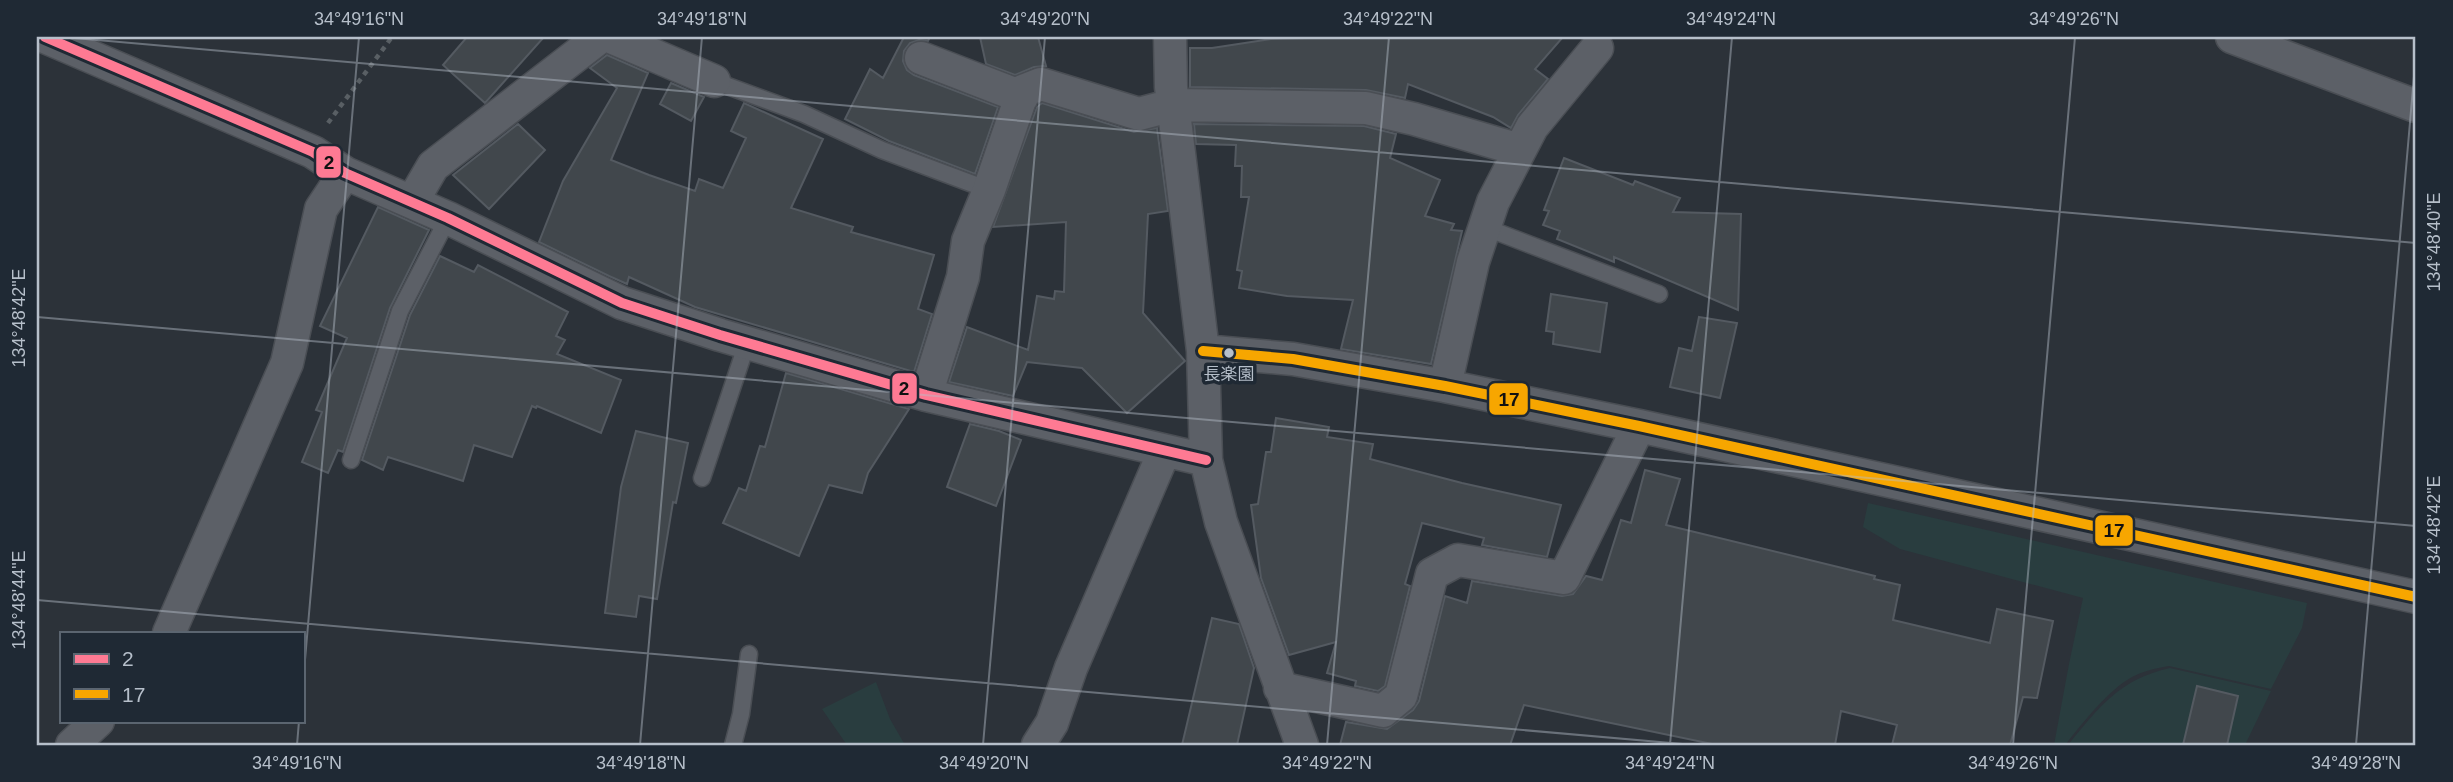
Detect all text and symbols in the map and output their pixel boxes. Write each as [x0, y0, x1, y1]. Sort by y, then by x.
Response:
text: 34°49'16"N [314, 9, 404, 29]
text: 34°49'18"N [657, 9, 747, 29]
text: 34°49'20"N [1000, 9, 1090, 29]
text: 34°49'22"N [1343, 9, 1433, 29]
text: 34°49'24"N [1686, 9, 1776, 29]
text: 34°49'26"N [2029, 9, 2119, 29]
line badge: 2 [315, 145, 342, 179]
text: 2 [324, 152, 334, 173]
text: 134°48'40"E [2424, 192, 2444, 292]
text: 134°48'42"E [9, 268, 29, 368]
marker: 長楽園 [1222, 346, 1236, 360]
place label: 長楽園 [1204, 365, 1255, 384]
line badge: 2 [891, 372, 918, 405]
text: 2 [899, 378, 909, 399]
line badge: 17 [1488, 382, 1529, 416]
text: 17 [1498, 389, 1520, 410]
text: 134°48'42"E [2424, 475, 2444, 575]
line badge: 17 [2094, 514, 2134, 547]
text: 17 [2103, 520, 2125, 541]
text: 134°48'44"E [9, 550, 29, 650]
legend [60, 632, 304, 722]
text: 2 [122, 647, 134, 670]
text: 17 [122, 683, 145, 706]
text: 34°49'16"N [252, 753, 342, 773]
text: 34°49'18"N [596, 753, 686, 773]
text: 34°49'20"N [939, 753, 1029, 773]
text: 34°49'22"N [1282, 753, 1372, 773]
text: 34°49'24"N [1625, 753, 1715, 773]
text: 34°49'26"N [1968, 753, 2058, 773]
text: 34°49'28"N [2311, 753, 2401, 773]

